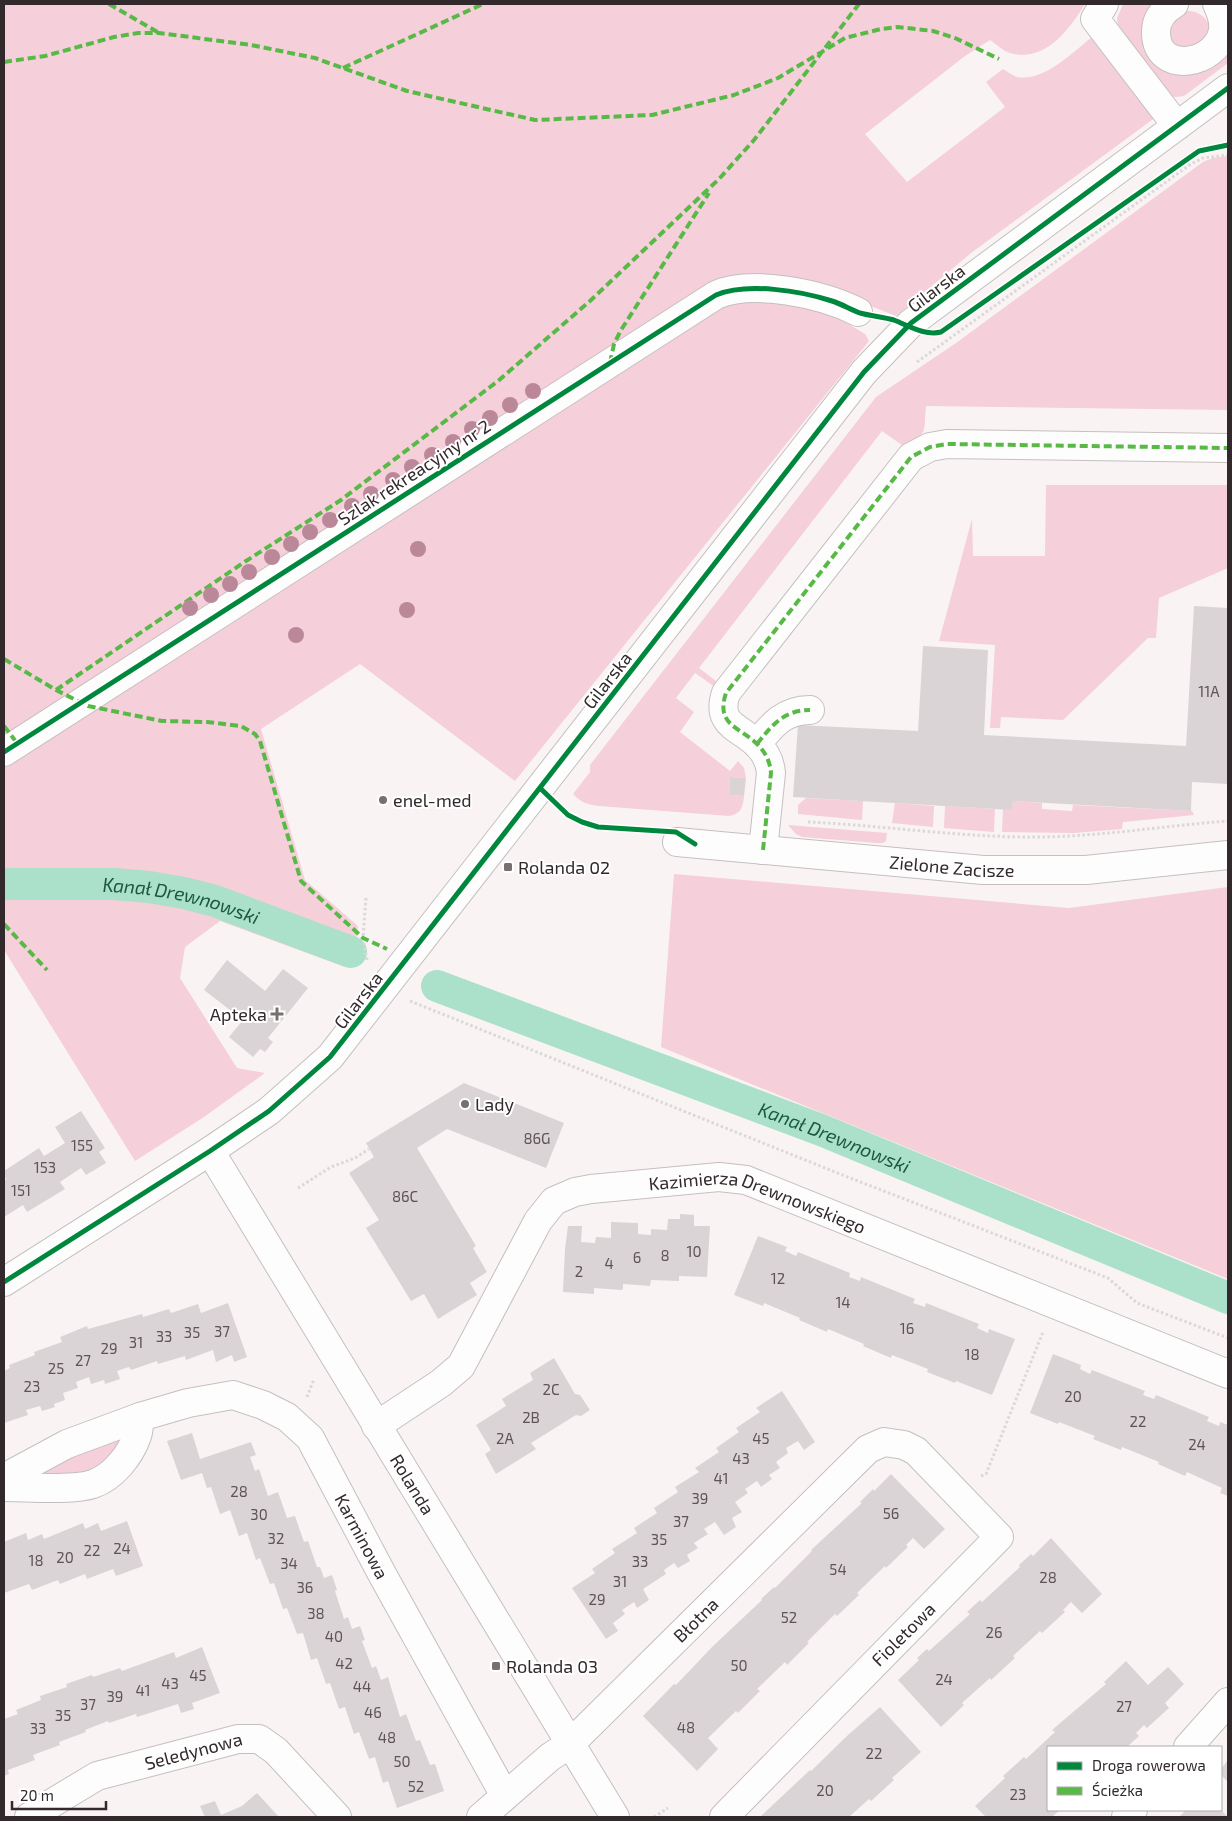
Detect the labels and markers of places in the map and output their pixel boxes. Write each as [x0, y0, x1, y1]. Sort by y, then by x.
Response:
place label: enel-med [393, 789, 472, 811]
marker: enel-med [377, 794, 389, 806]
place label: Rolanda 02 [518, 856, 610, 878]
marker: Rolanda 02 [502, 861, 514, 873]
place label: Apteka [210, 1003, 267, 1025]
marker: Apteka [271, 1008, 283, 1020]
place label: Lady [475, 1093, 514, 1115]
marker: Lady [459, 1098, 471, 1110]
place label: Rolanda 03 [506, 1655, 598, 1677]
marker: Rolanda 03 [490, 1660, 502, 1672]

